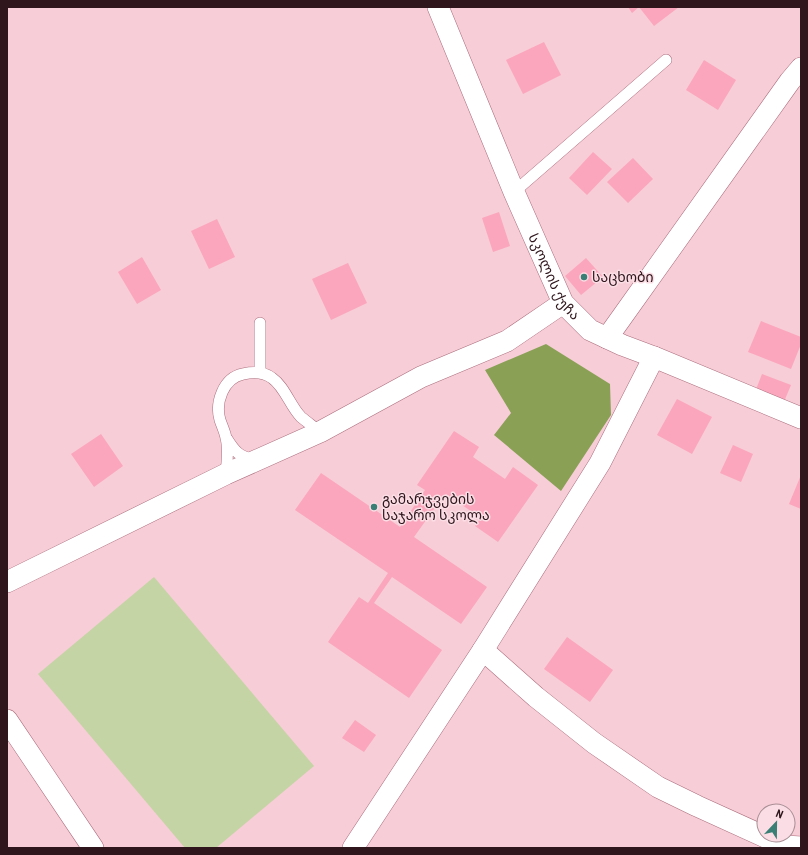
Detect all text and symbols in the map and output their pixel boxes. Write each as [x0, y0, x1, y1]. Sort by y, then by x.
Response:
street label: სკოლის ქუჩა [525, 231, 583, 323]
place label: საცხობი [592, 269, 654, 286]
marker: საცხობი [579, 272, 589, 282]
place label: გამარჯვების საჯარო სკოლა [382, 491, 490, 524]
marker: გამარჯვების საჯარო სკოლა [369, 502, 379, 512]
north arrow [756, 803, 796, 843]
text: N [774, 807, 785, 822]

